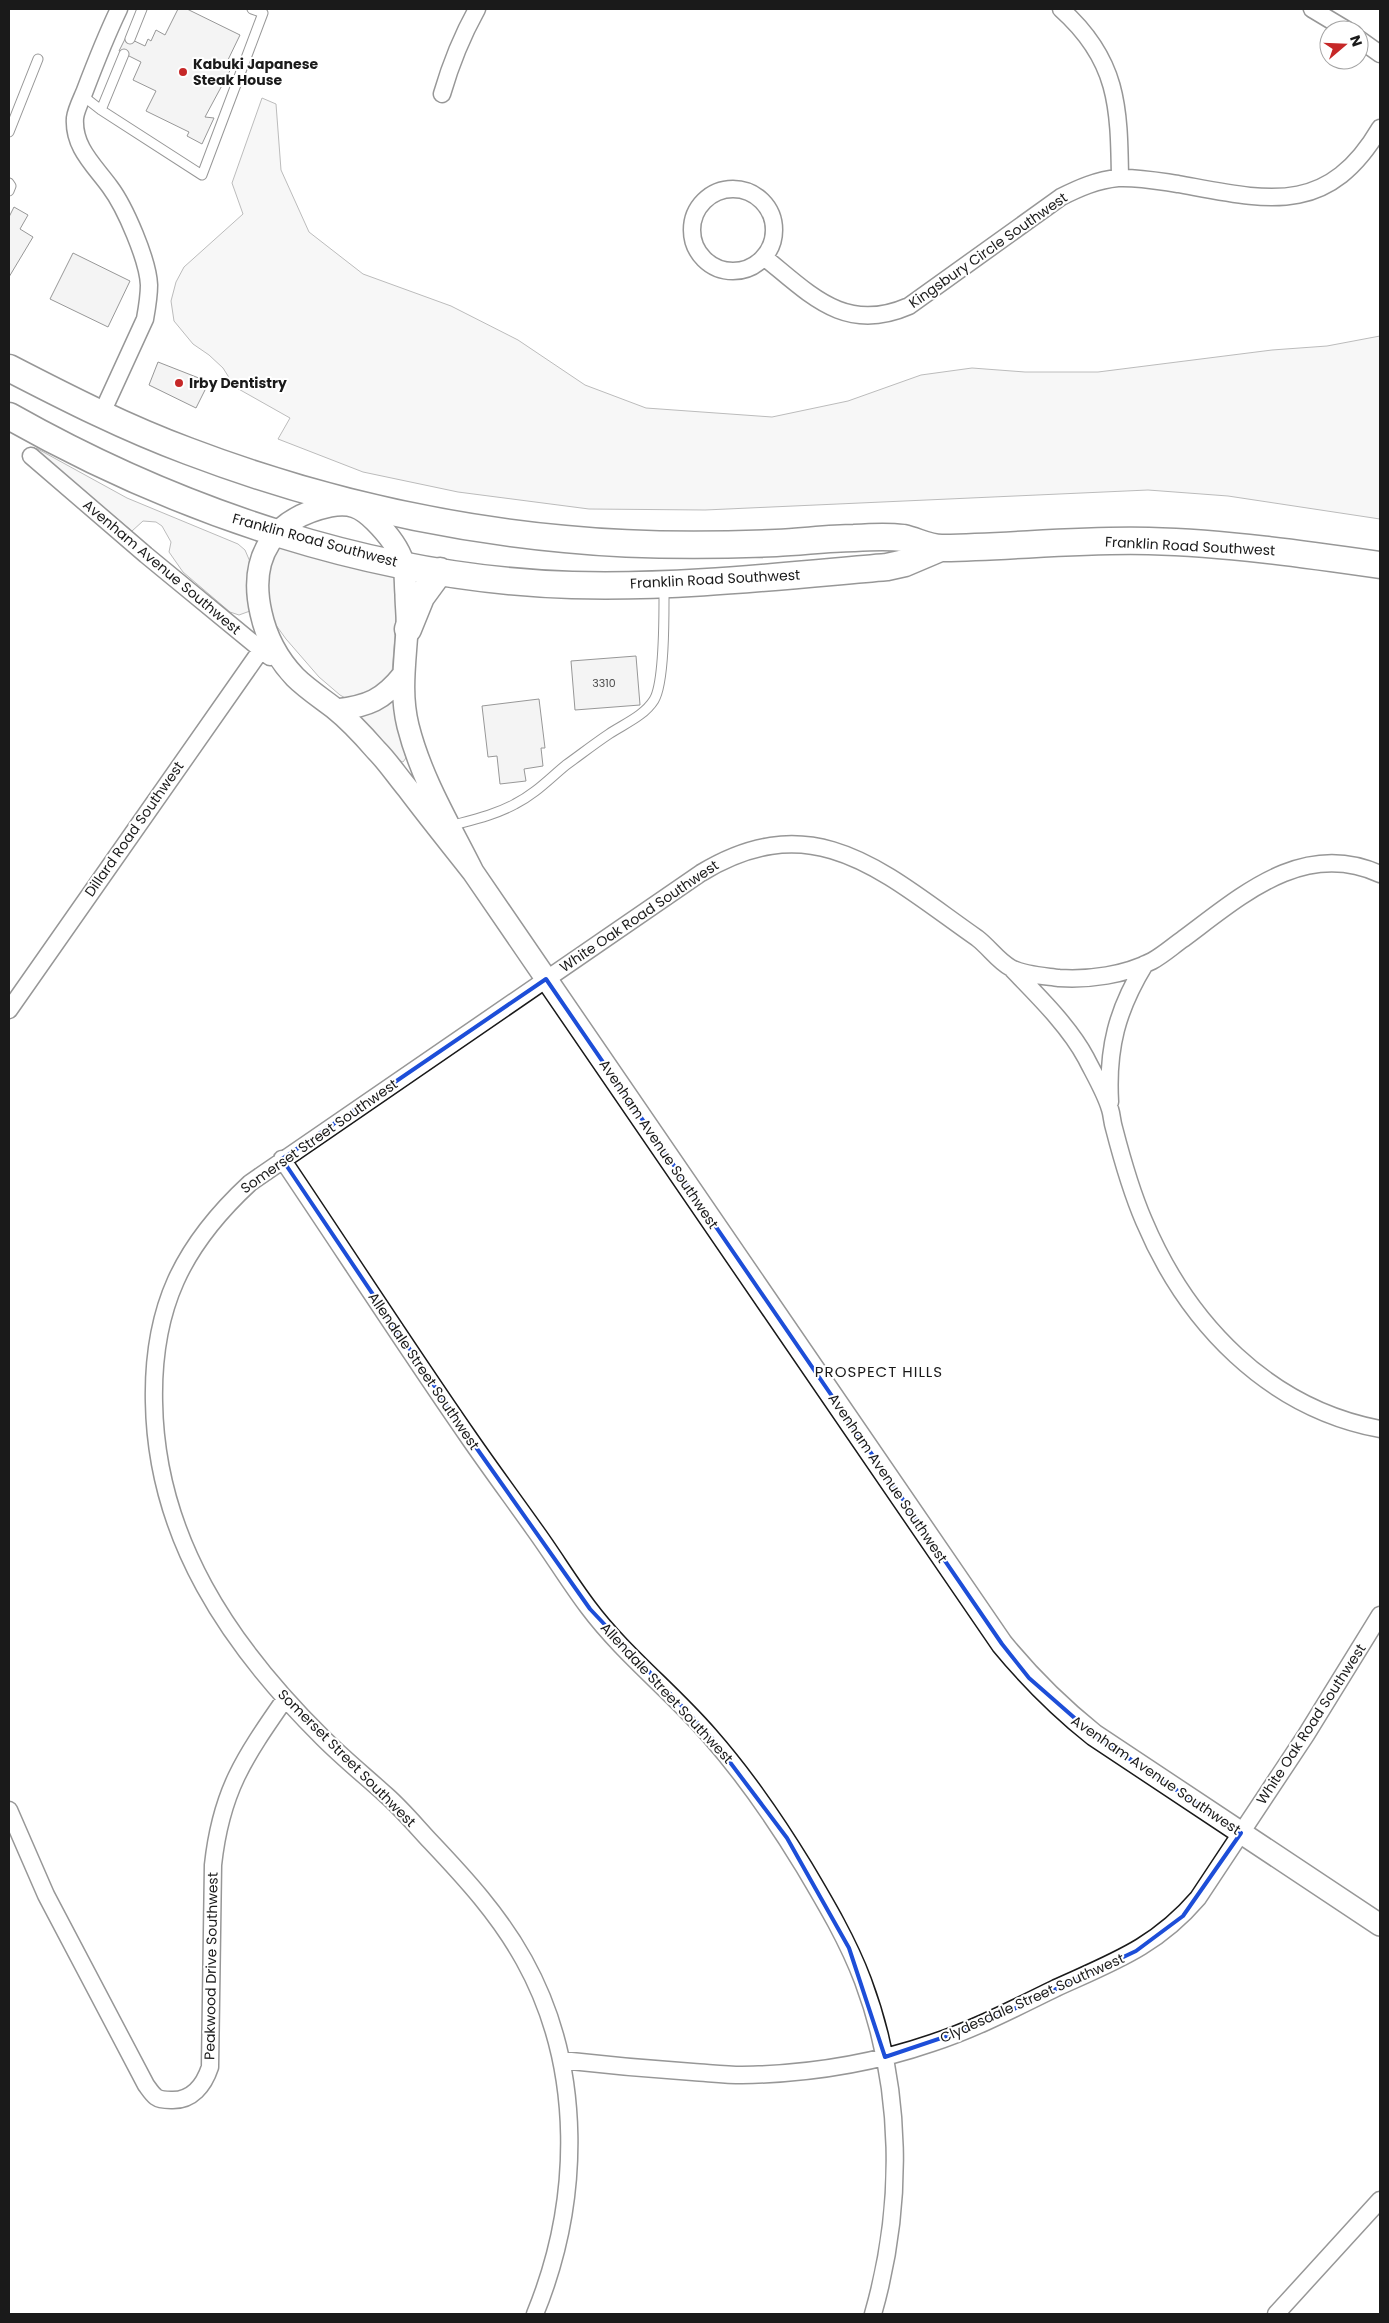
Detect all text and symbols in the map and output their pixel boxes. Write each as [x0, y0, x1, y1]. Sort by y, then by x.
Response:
north arrow [1319, 20, 1369, 70]
text: N [1345, 33, 1367, 49]
place label: Kabuki Japanese Steak House [193, 54, 318, 90]
marker: Kabuki Japanese Steak House [177, 66, 189, 78]
street label: Kingsbury Circle Southwest [905, 187, 1071, 313]
place label: Irby Dentistry [189, 373, 287, 393]
marker: Irby Dentistry [173, 377, 185, 389]
street label: Avenham Avenue Southwest [79, 495, 245, 639]
street label: Franklin Road Southwest [230, 508, 400, 572]
street label: Franklin Road Southwest [1104, 532, 1276, 560]
street label: Franklin Road Southwest [629, 565, 801, 593]
house number: 3310 [592, 675, 616, 691]
street label: Dillard Road Southwest [80, 757, 188, 901]
street label: White Oak Road Southwest [556, 855, 722, 977]
street label: Avenham Avenue Southwest [595, 1055, 723, 1233]
street label: Somerset Street Southwest [236, 1074, 402, 1198]
street label: Allendale Street Southwest [364, 1288, 484, 1454]
district label: PROSPECT HILLS [815, 1361, 943, 1382]
street label: Avenham Avenue Southwest [824, 1389, 952, 1567]
street label: Allendale Street Southwest [596, 1618, 738, 1768]
street label: White Oak Road Southwest [1251, 1640, 1371, 1808]
street label: Somerset Street Southwest [274, 1685, 420, 1831]
street label: Avenham Avenue Southwest [1067, 1711, 1245, 1839]
street label: Peakwood Drive Southwest [199, 1872, 223, 2060]
street label: Clydesdale Street Southwest [937, 1948, 1127, 2048]

